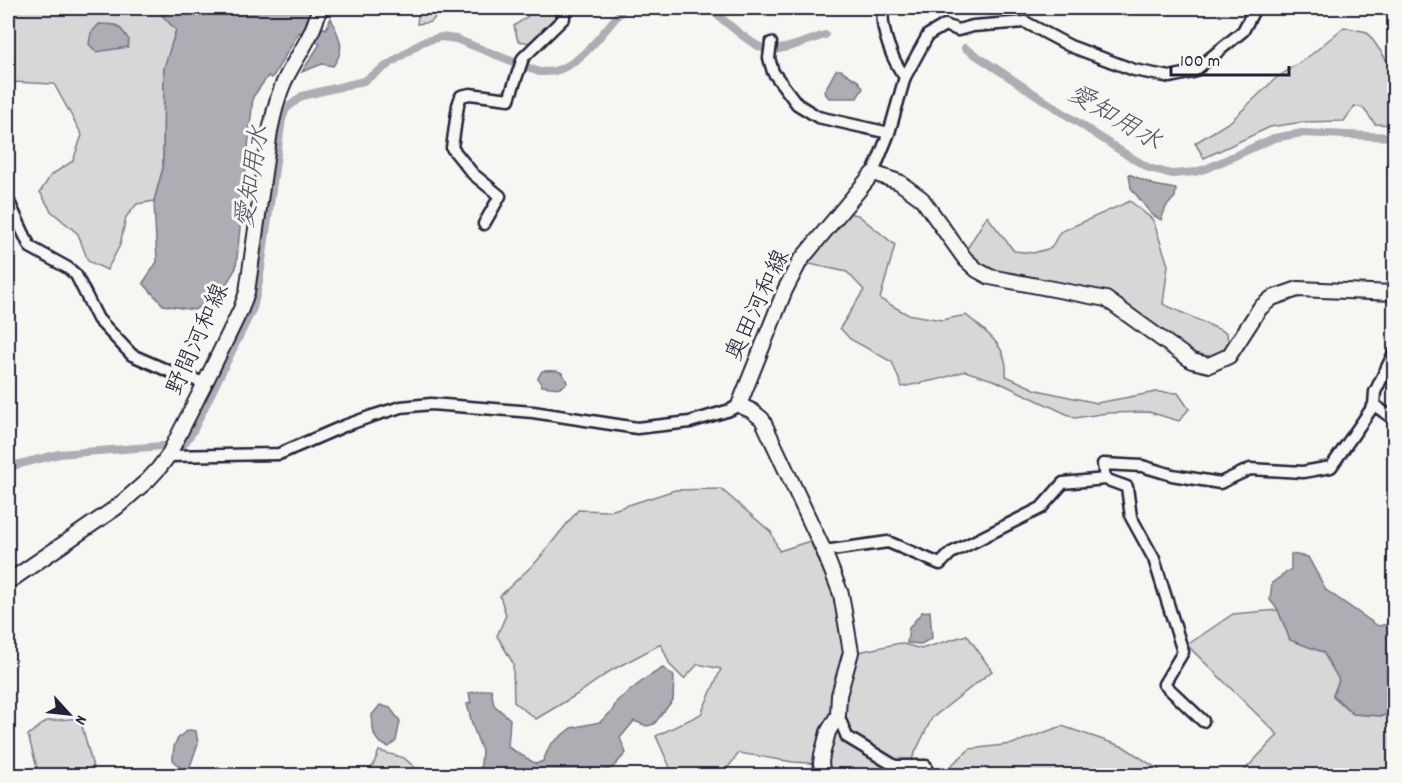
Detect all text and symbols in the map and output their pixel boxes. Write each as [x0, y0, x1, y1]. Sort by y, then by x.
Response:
scale bar [1171, 39, 1290, 77]
text: 100 m [1180, 50, 1220, 75]
water label: 愛知用水 [1060, 76, 1168, 162]
water label: 愛知用水 [228, 123, 280, 231]
street label: 奥田河和線 [718, 244, 800, 368]
street label: 野間河和線 [159, 278, 239, 402]
north arrow [39, 684, 99, 744]
text: N [68, 711, 92, 729]

